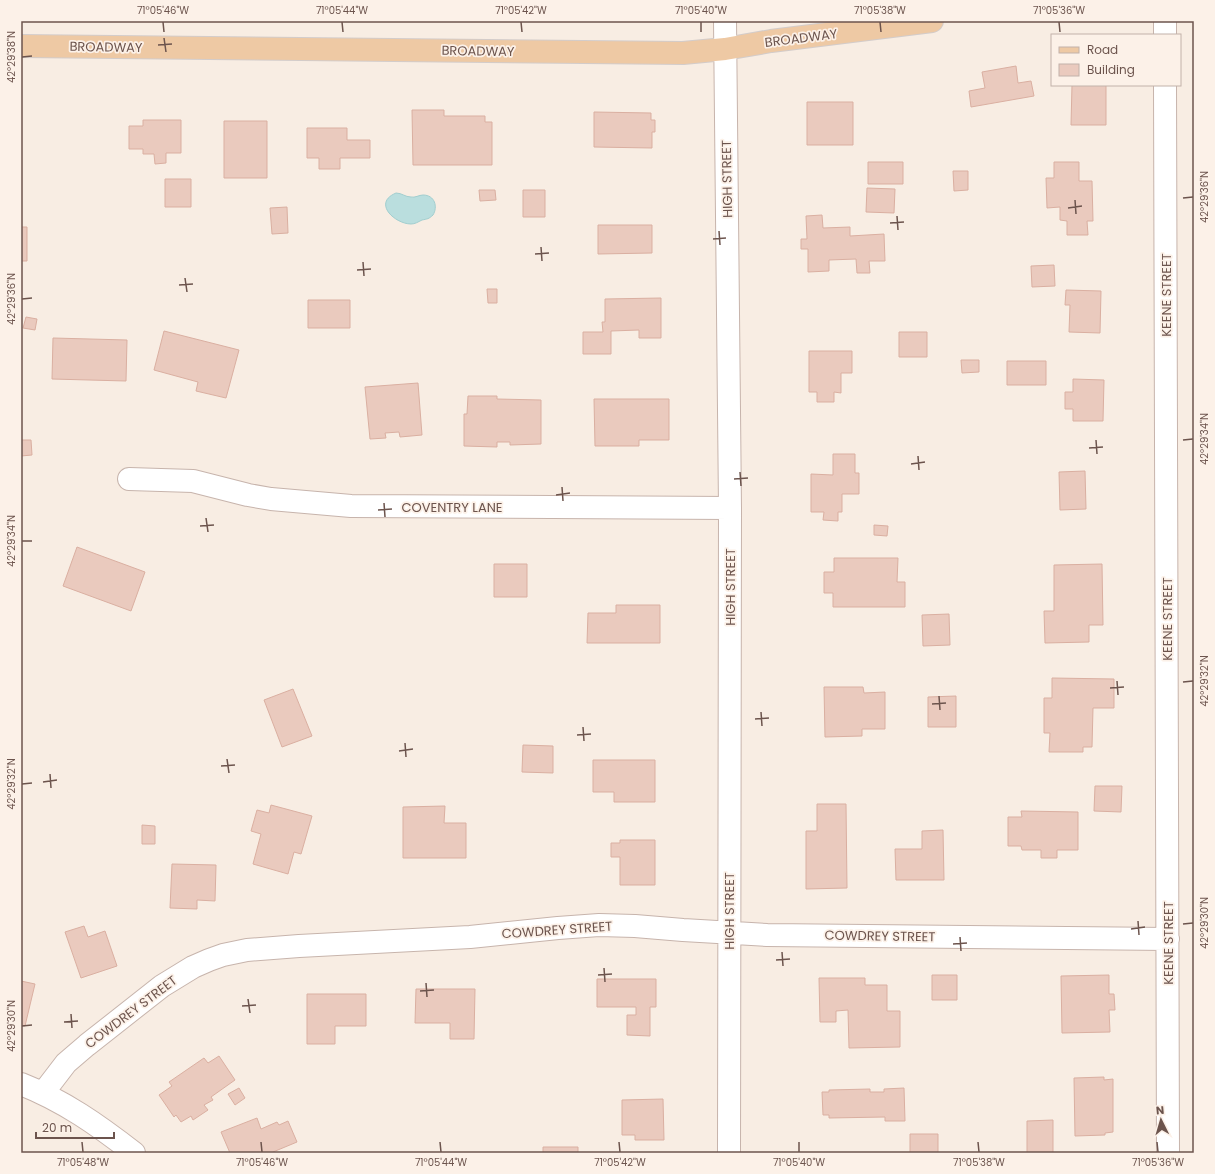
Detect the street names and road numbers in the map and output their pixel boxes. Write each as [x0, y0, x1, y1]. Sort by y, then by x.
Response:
street label: BROADWAY [764, 24, 839, 52]
street label: BROADWAY [69, 37, 143, 57]
street label: BROADWAY [441, 41, 515, 61]
street label: HIGH STREET [717, 140, 737, 218]
street label: KEENE STREET [1157, 253, 1176, 337]
street label: COVENTRY LANE [401, 498, 503, 517]
street label: HIGH STREET [721, 548, 740, 626]
street label: KEENE STREET [1158, 577, 1177, 661]
street label: HIGH STREET [720, 872, 739, 950]
street label: KEENE STREET [1159, 901, 1178, 985]
street label: COWDREY STREET [501, 917, 613, 943]
street label: COWDREY STREET [824, 926, 936, 946]
street label: COWDREY STREET [81, 971, 181, 1053]

